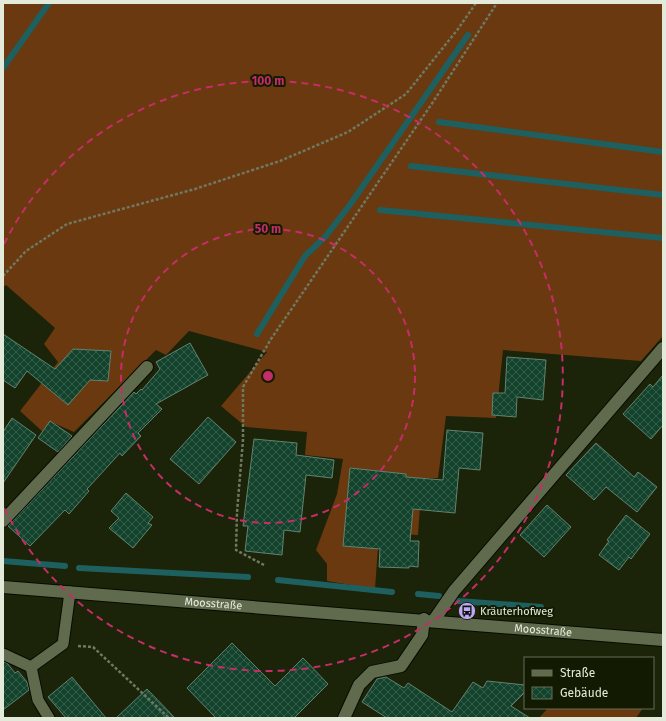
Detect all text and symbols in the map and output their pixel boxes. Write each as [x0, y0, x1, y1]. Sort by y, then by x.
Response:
text: 100 m [252, 74, 284, 88]
text: 50 m [255, 222, 281, 236]
centre of rings [261, 369, 275, 383]
street label: Moosstraße [184, 595, 243, 613]
bus stop icon: Kräuterhofweg [457, 601, 477, 621]
place label: Kräuterhofweg [480, 605, 553, 618]
street label: Moosstraße [514, 621, 573, 639]
legend [524, 657, 654, 709]
text: Straße [560, 666, 595, 680]
text: Gebäude [560, 686, 608, 700]

